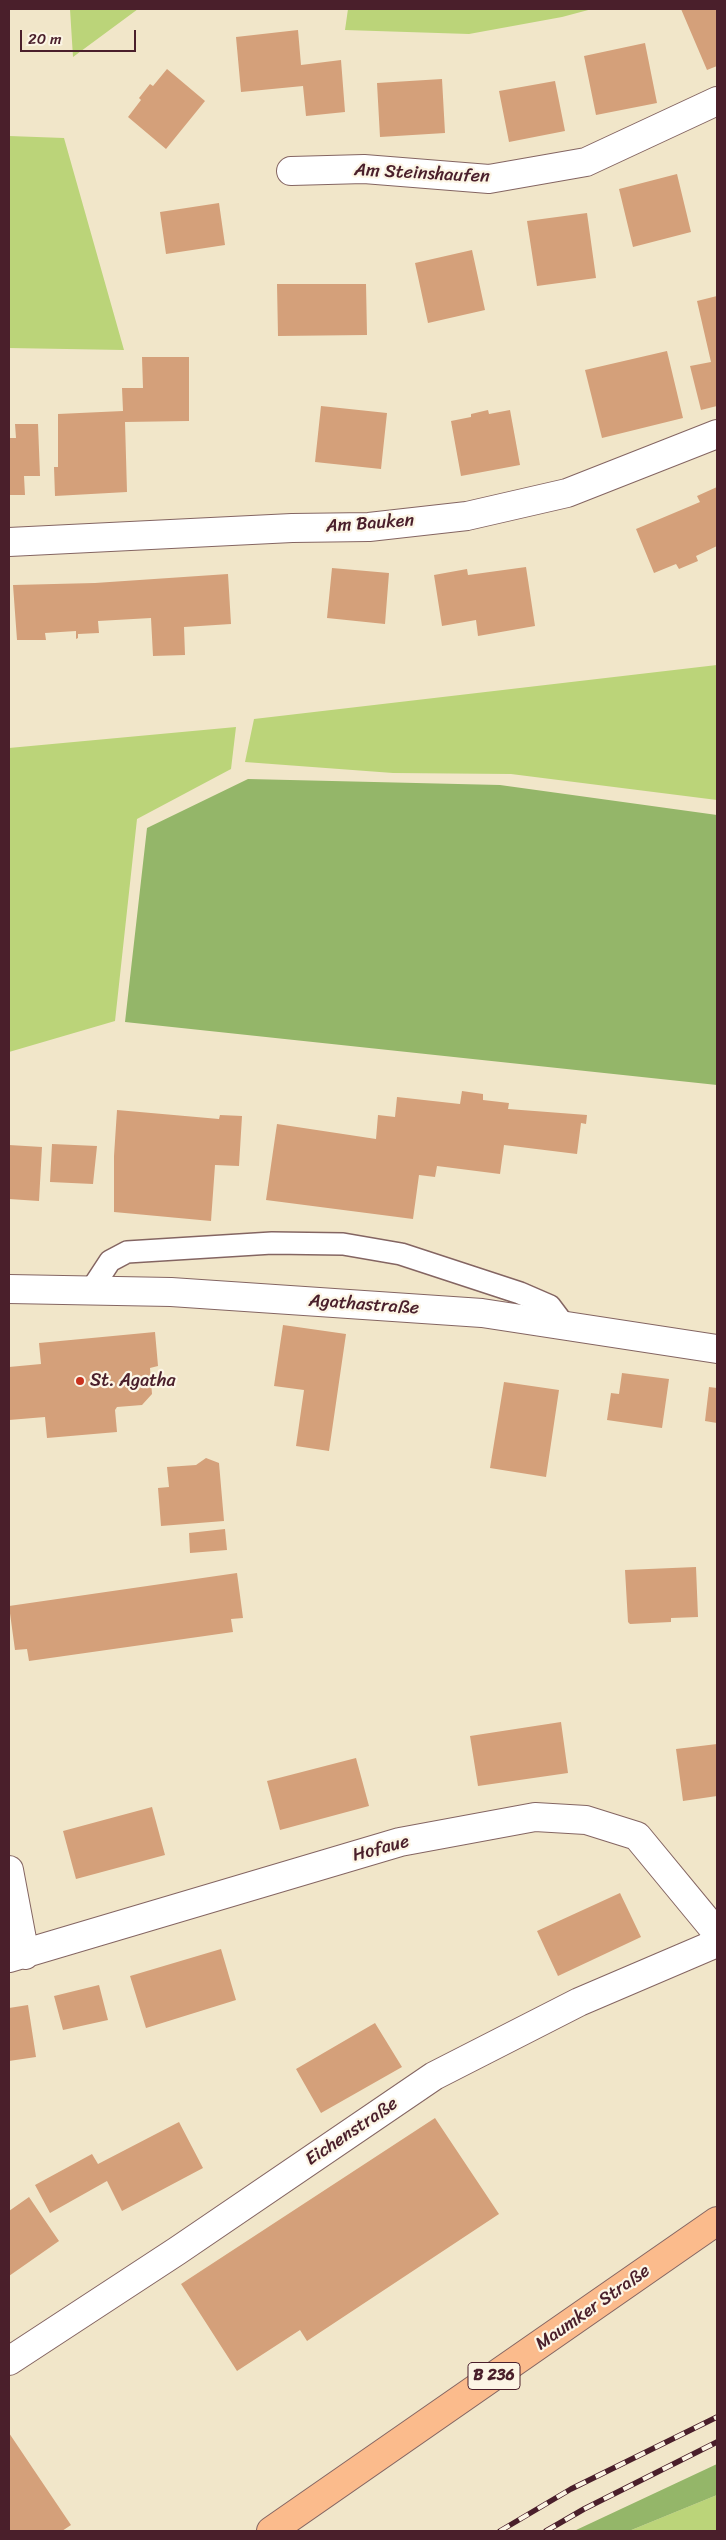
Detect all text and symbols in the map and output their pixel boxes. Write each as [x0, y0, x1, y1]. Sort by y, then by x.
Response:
scale bar [22, 20, 139, 52]
text: 20 m [28, 26, 62, 52]
street label: Am Steinshaufen [354, 160, 490, 188]
street label: Am Bauken [325, 510, 415, 538]
street label: Agathastraße [308, 1290, 420, 1320]
place label: St. Agatha [90, 1370, 176, 1392]
marker: St. Agatha [74, 1375, 86, 1387]
street label: Hofaue [350, 1831, 412, 1867]
street label: Eichenstraße [302, 2093, 402, 2171]
street label: Maumker Straße [532, 2261, 654, 2355]
road number: B 236 [468, 2362, 520, 2390]

